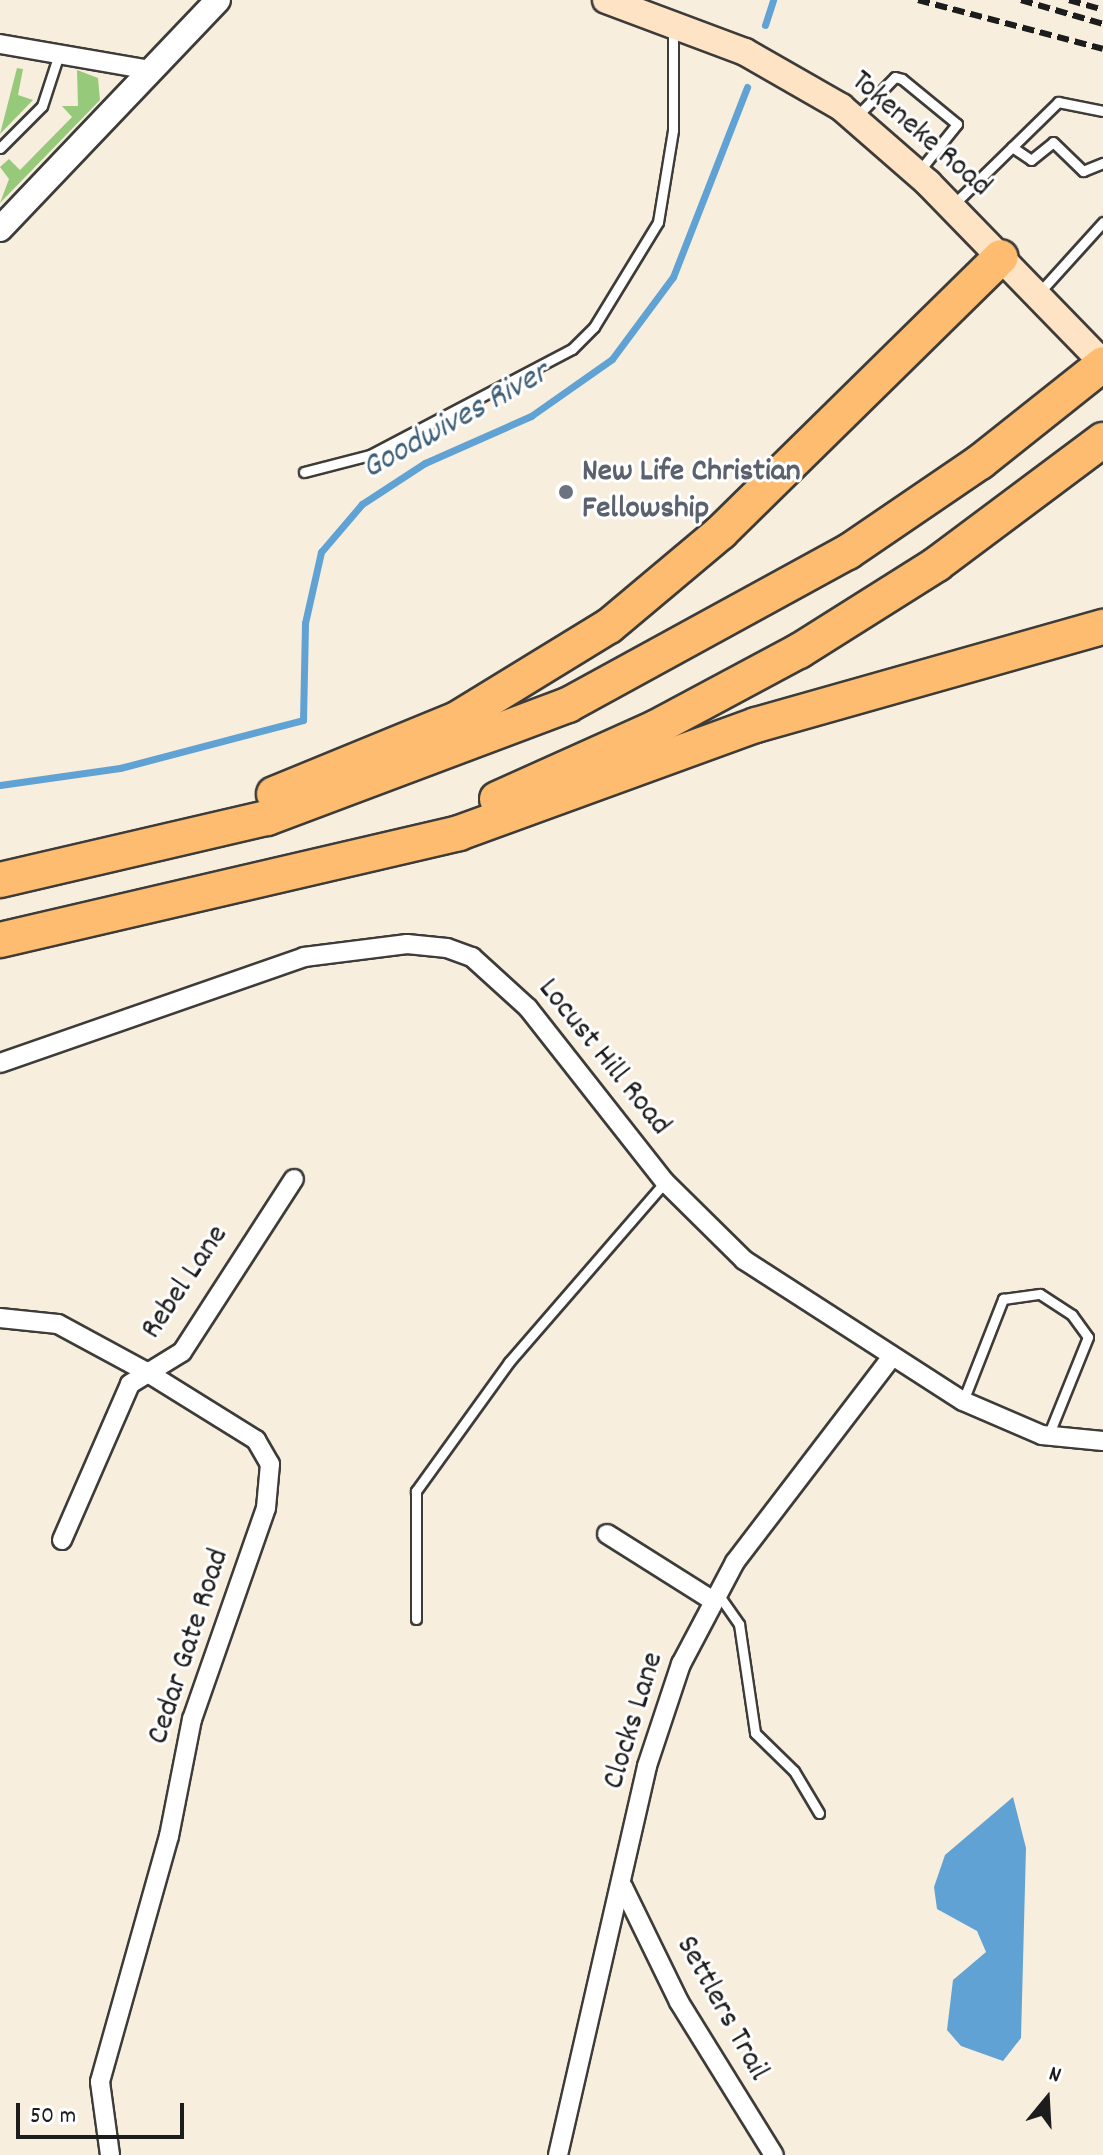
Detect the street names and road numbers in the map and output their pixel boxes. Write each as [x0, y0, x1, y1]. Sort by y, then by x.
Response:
street label: Tokeneke Road [842, 63, 998, 207]
street label: Locust Hill Road [528, 972, 678, 1144]
street label: Rebel Lane [134, 1219, 238, 1347]
street label: Cedar Gate Road [140, 1544, 240, 1750]
street label: Clocks Lane [596, 1648, 674, 1794]
street label: Settlers Trail [666, 1930, 776, 2088]

